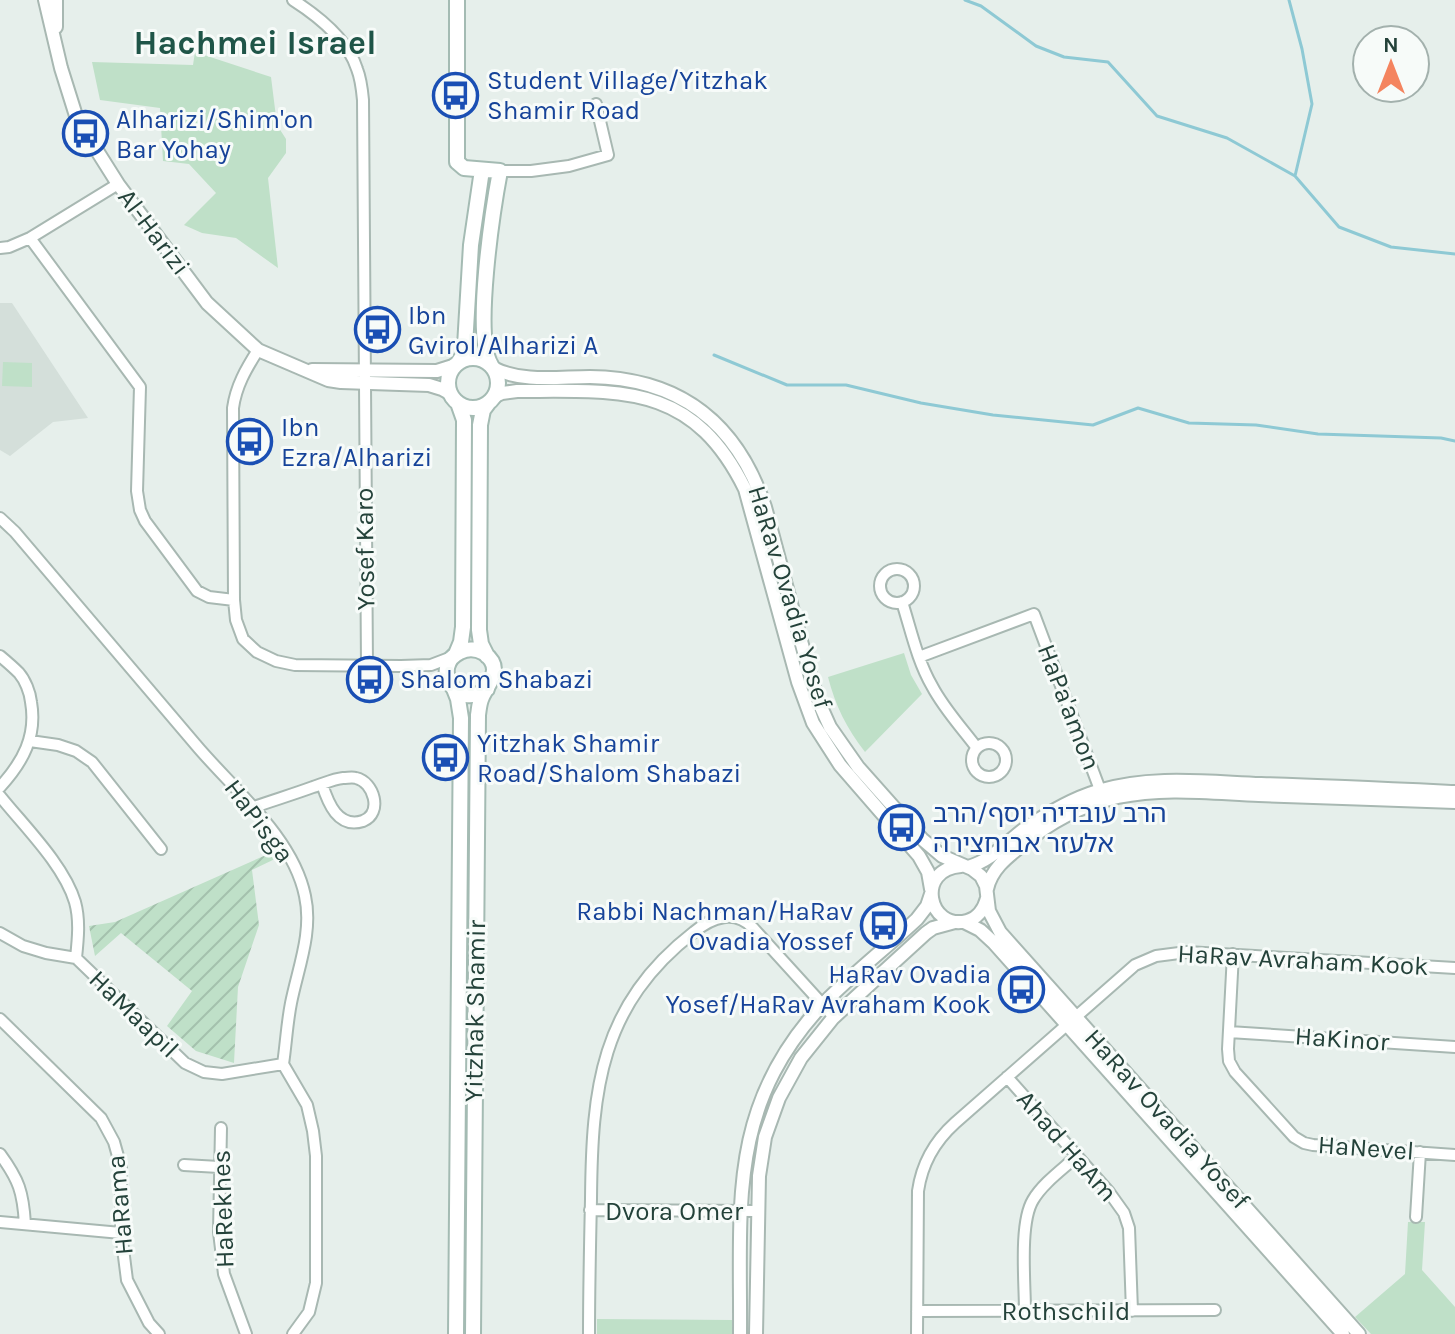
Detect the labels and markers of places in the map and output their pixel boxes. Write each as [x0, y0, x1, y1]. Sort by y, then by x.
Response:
place label: Student Village/Yitzhak Shamir Road [487, 65, 768, 126]
bus stop icon: Student Village/Yitzhak Shamir Road [432, 71, 480, 119]
place label: Alharizi/Shim'on Bar Yohay [116, 104, 314, 165]
bus stop icon: Alharizi/Shim'on Bar Yohay [61, 110, 109, 158]
place label: Ibn Gvirol/Alharizi A [408, 300, 598, 361]
bus stop icon: Ibn Gvirol/Alharizi A [353, 306, 401, 354]
place label: Ibn Ezra/Alharizi [281, 412, 432, 473]
bus stop icon: Ibn Ezra/Alharizi [226, 418, 274, 466]
bus stop icon: Shalom Shabazi [345, 655, 393, 703]
place label: Shalom Shabazi [400, 664, 593, 695]
place label: Yitzhak Shamir Road/Shalom Shabazi [477, 728, 741, 789]
bus stop icon: Yitzhak Shamir Road/Shalom Shabazi [422, 734, 470, 782]
place label: הרב עובדיה יוסף/הרב אלעזר אבוחצירה [933, 798, 1167, 859]
bus stop icon: הרב עובדיה יוסף/הרב אלעזר אבוחצירה [878, 804, 926, 852]
place label: Rabbi Nachman/HaRav Ovadia Yossef [576, 896, 854, 957]
bus stop icon: Rabbi Nachman/HaRav Ovadia Yossef [860, 902, 908, 950]
place label: HaRav Ovadia Yosef/HaRav Avraham Kook [665, 959, 991, 1020]
bus stop icon: HaRav Ovadia Yosef/HaRav Avraham Kook [998, 965, 1046, 1013]

